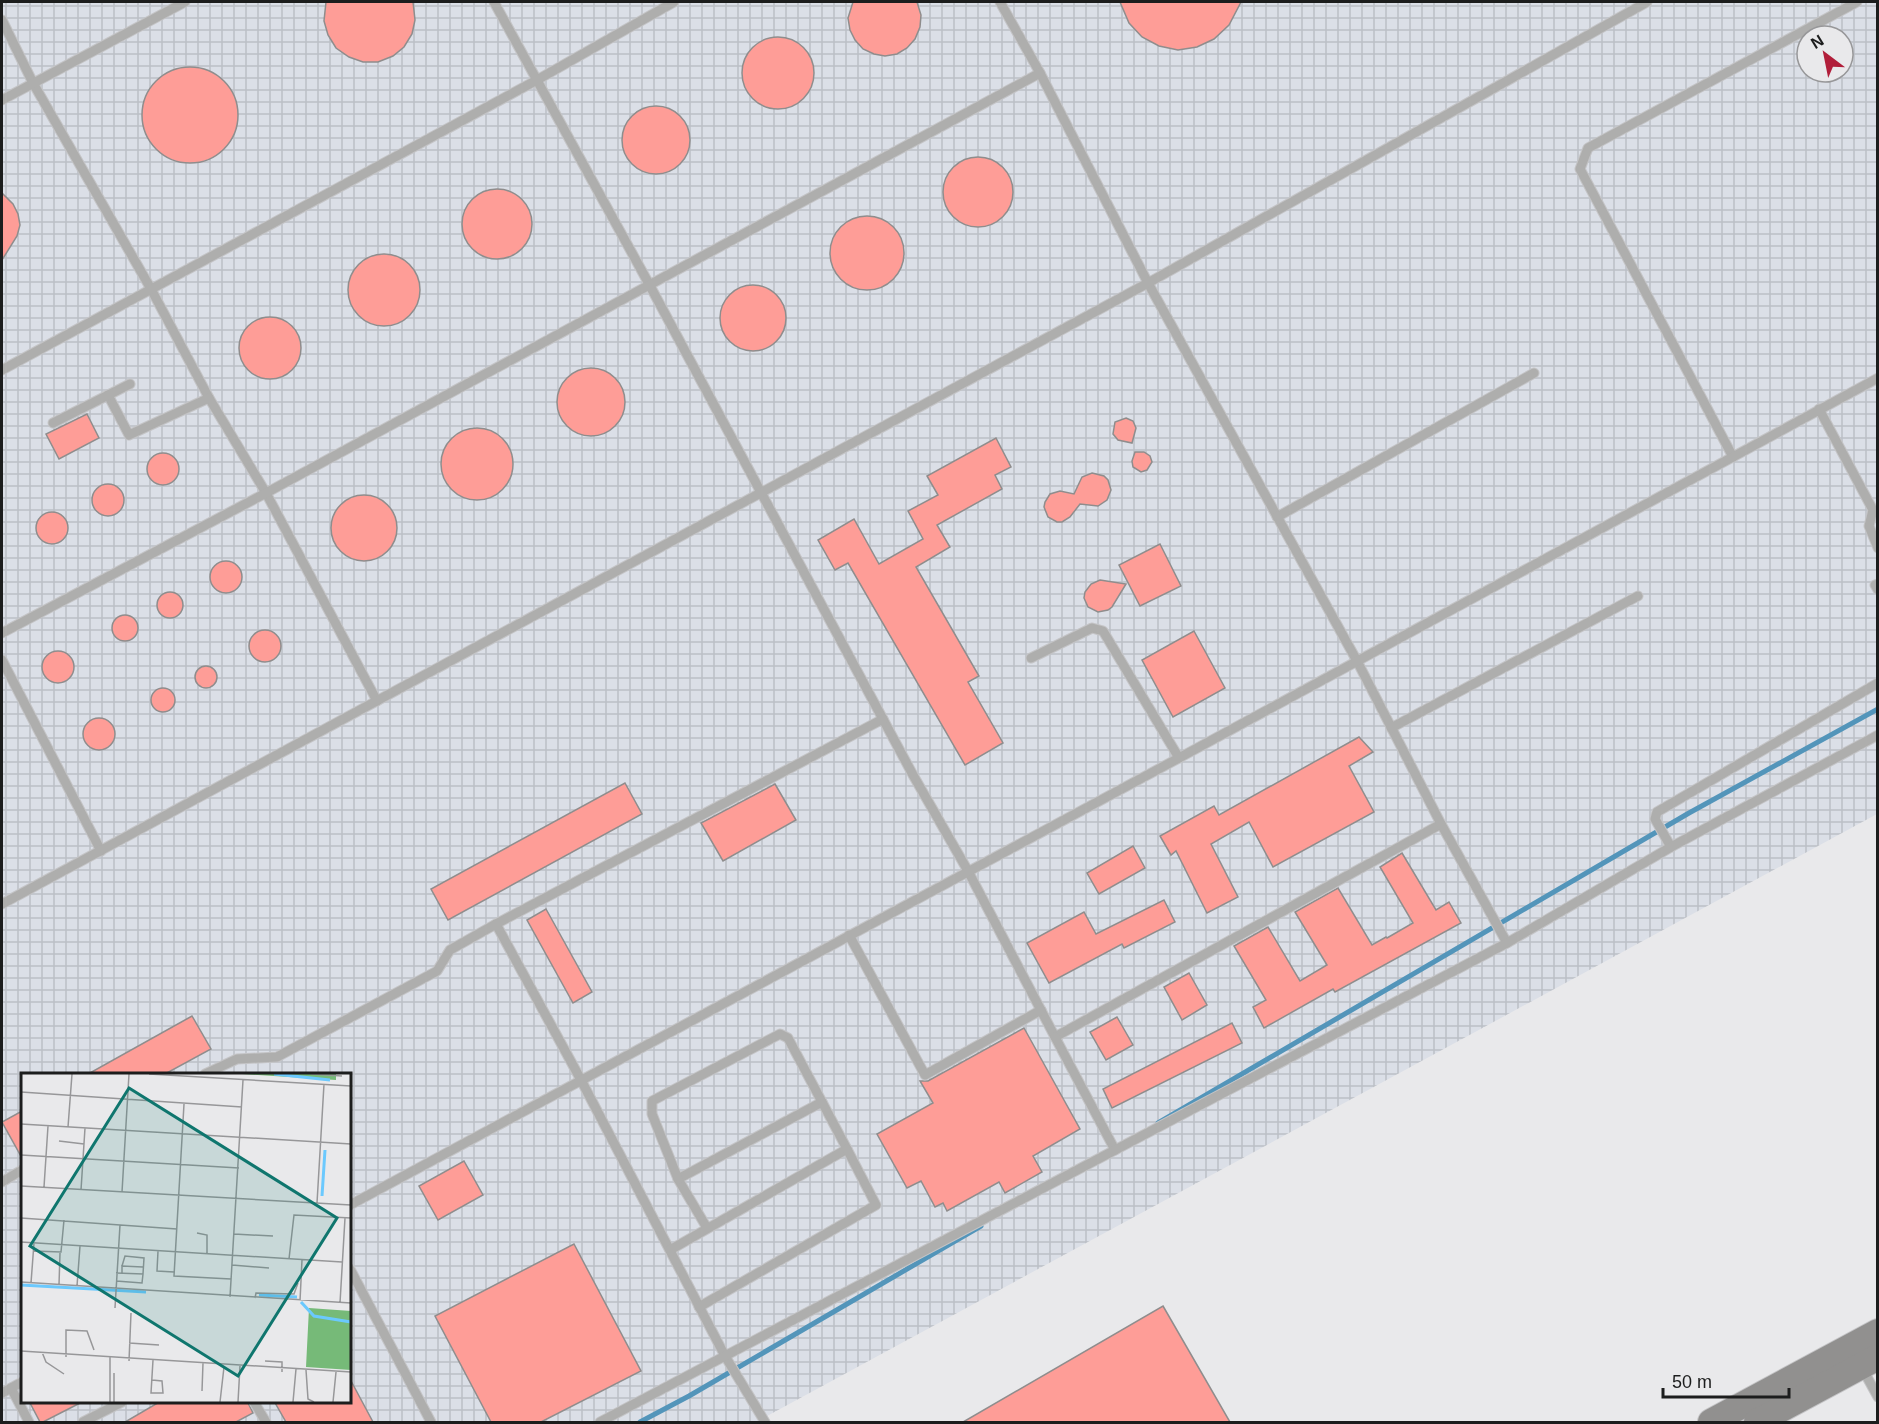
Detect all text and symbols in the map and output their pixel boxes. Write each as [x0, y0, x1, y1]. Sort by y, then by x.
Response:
north arrow [1795, 24, 1855, 84]
text: N [1808, 31, 1827, 52]
inset map [21, 1073, 351, 1403]
scale bar [1663, 1361, 1789, 1399]
text: 50 m [1672, 1372, 1712, 1392]

